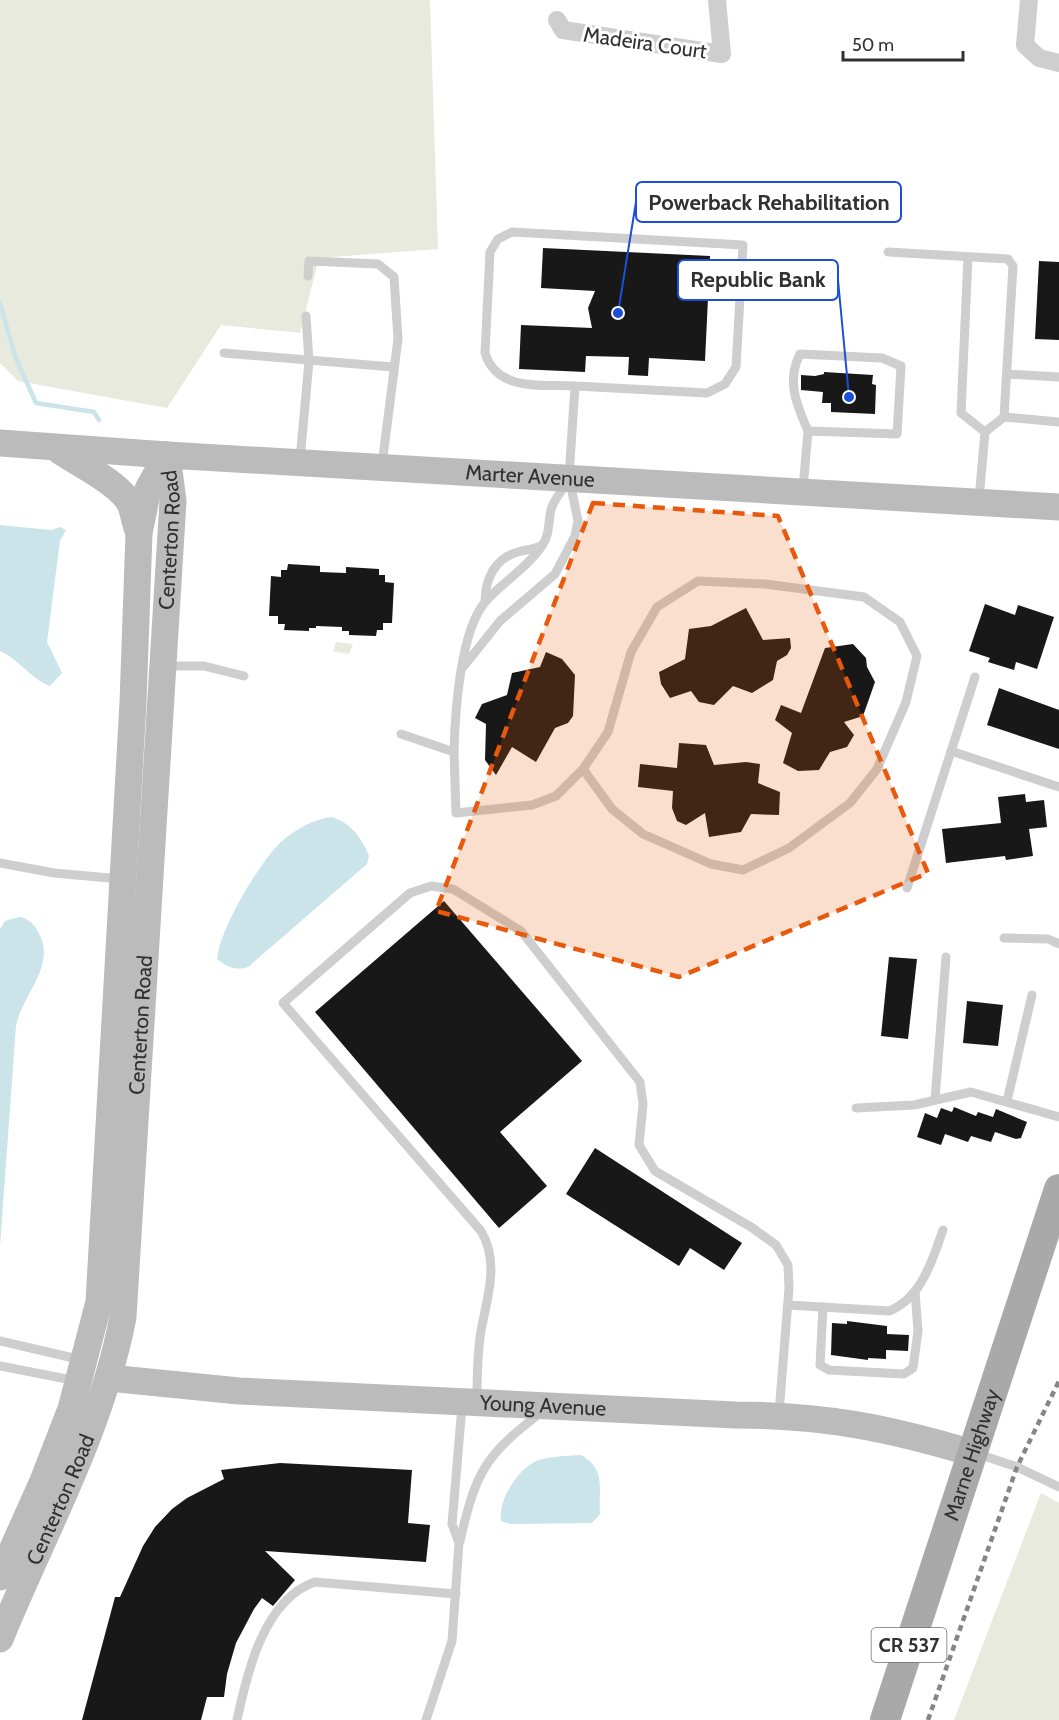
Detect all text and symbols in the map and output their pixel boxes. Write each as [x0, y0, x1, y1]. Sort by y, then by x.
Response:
street label: Madeira Court [582, 21, 708, 64]
scale bar [843, 24, 963, 62]
text: 50 m [852, 34, 894, 56]
callout: Powerback Rehabilitation [636, 182, 901, 222]
text: Powerback Rehabilitation [648, 189, 890, 216]
callout: Republic Bank [678, 260, 838, 300]
text: Republic Bank [690, 266, 826, 293]
street label: Marter Avenue [465, 459, 596, 492]
street label: Centerton Road [153, 469, 185, 611]
street label: Centerton Road [124, 954, 157, 1096]
street label: Marne Highway [938, 1385, 1005, 1524]
street label: Young Avenue [478, 1390, 607, 1421]
street label: Centerton Road [21, 1431, 99, 1569]
road number: CR 537 [872, 1628, 946, 1662]

